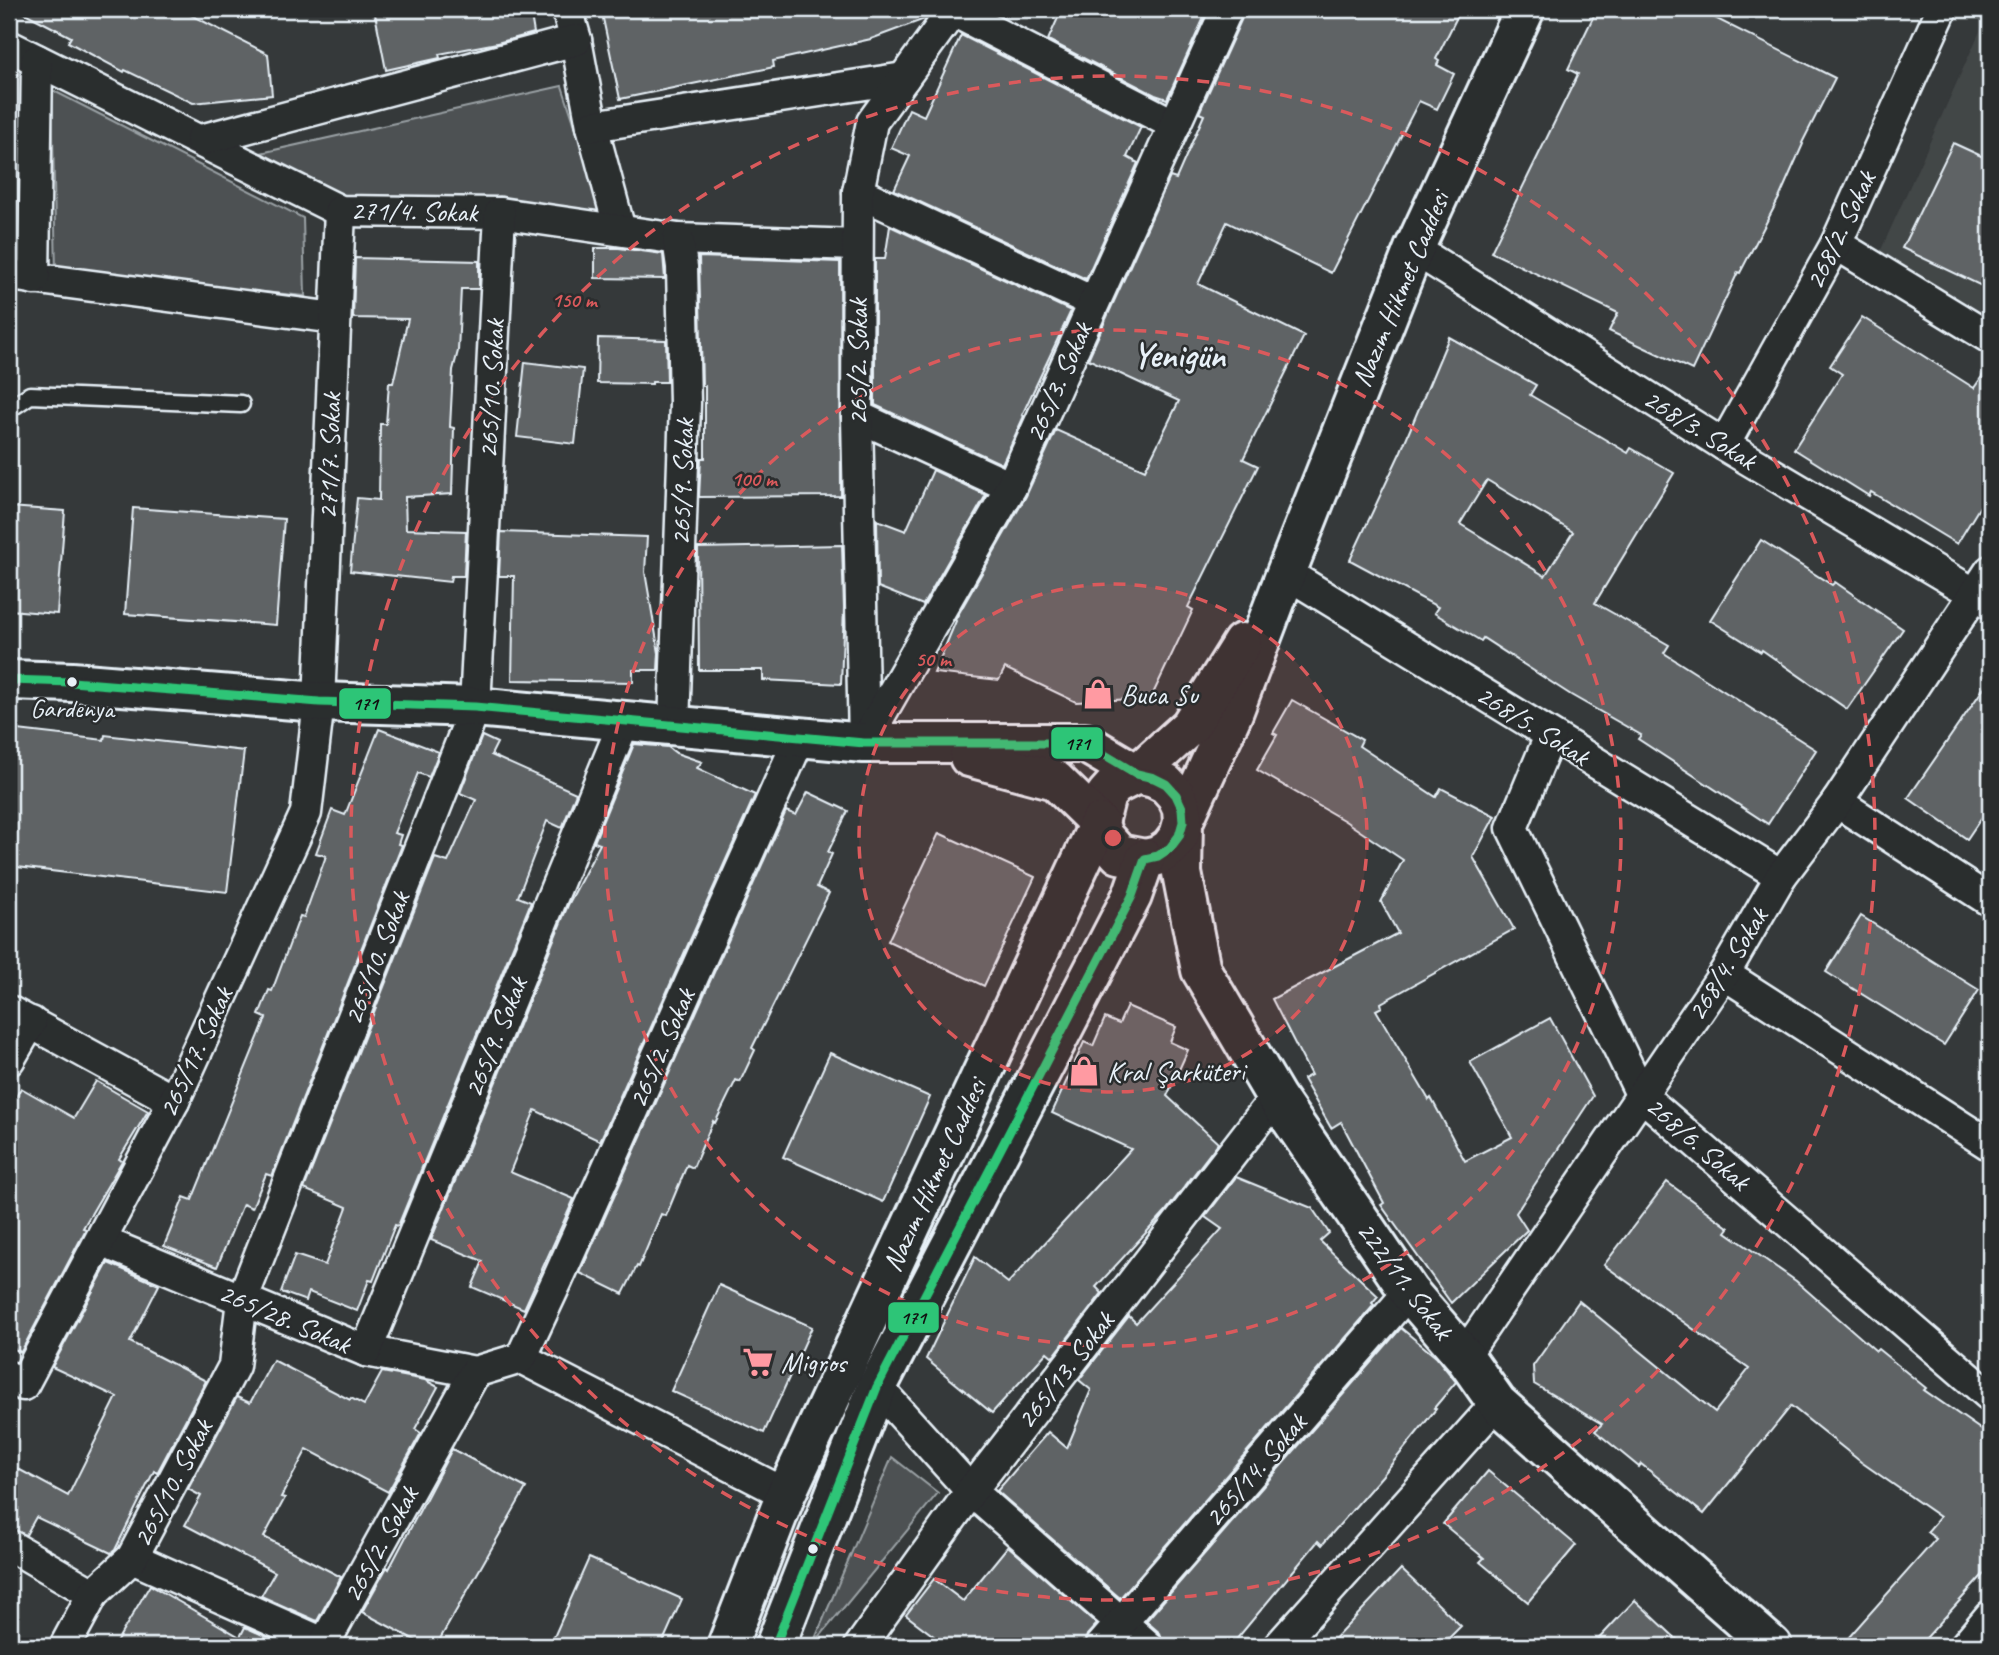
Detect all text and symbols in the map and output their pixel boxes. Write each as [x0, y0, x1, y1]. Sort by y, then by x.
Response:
street label: 268/2. Sokak [1796, 164, 1884, 295]
street label: Nazım Hikmet Caddesi [1343, 183, 1458, 392]
street label: 271/4. Sokak [350, 192, 479, 230]
text: 150 m [551, 287, 599, 313]
street label: 265/2. Sokak [840, 297, 875, 425]
street label: 265/3. Sokak [1016, 315, 1101, 447]
street label: 265/10. Sokak [470, 317, 512, 460]
district label: Yenigün [1133, 333, 1226, 378]
street label: 268/3. Sokak [1637, 381, 1765, 478]
street label: 271/7. Sokak [309, 390, 349, 520]
street label: 265/9. Sokak [662, 416, 702, 546]
text: 100 m [731, 466, 779, 492]
text: 50 m [915, 646, 953, 672]
marker: Gardenya [65, 675, 79, 689]
shop icon: Buca Su [1081, 677, 1115, 711]
place label: Buca Su [1121, 677, 1199, 712]
street label: 268/5. Sokak [1470, 677, 1598, 774]
line badge: 171 [338, 687, 392, 720]
place label: Gardenya [30, 692, 116, 725]
text: 171 [352, 692, 380, 716]
line badge: 171 [1050, 726, 1104, 760]
text: 171 [1064, 732, 1092, 756]
centre of rings [1101, 826, 1125, 850]
street label: 265/10. Sokak [335, 885, 418, 1029]
street label: 268/4. Sokak [1679, 899, 1776, 1027]
street label: 265/9. Sokak [455, 970, 536, 1102]
street label: 265/17. Sokak [150, 980, 241, 1123]
street label: 265/2. Sokak [619, 981, 704, 1113]
shop icon: Kral Şarküteri [1067, 1054, 1101, 1088]
place label: Kral Şarküteri [1107, 1054, 1249, 1089]
street label: Nazım Hikmet Caddesi [874, 1070, 995, 1277]
street label: 268/6. Sokak [1639, 1088, 1759, 1199]
street label: 222/11. Sokak [1349, 1214, 1462, 1348]
street label: 265/28. Sokak [214, 1275, 358, 1362]
line badge: 171 [887, 1301, 940, 1334]
street label: 265/13. Sokak [1008, 1303, 1123, 1436]
text: 171 [900, 1306, 928, 1330]
supermarket icon: Migros [741, 1345, 775, 1379]
place label: Migros [781, 1345, 849, 1380]
street label: 265/14. Sokak [1196, 1405, 1315, 1534]
street label: 265/10. Sokak [124, 1412, 221, 1553]
street label: 265/2. Sokak [334, 1478, 427, 1608]
unlabelled marker [806, 1542, 820, 1556]

